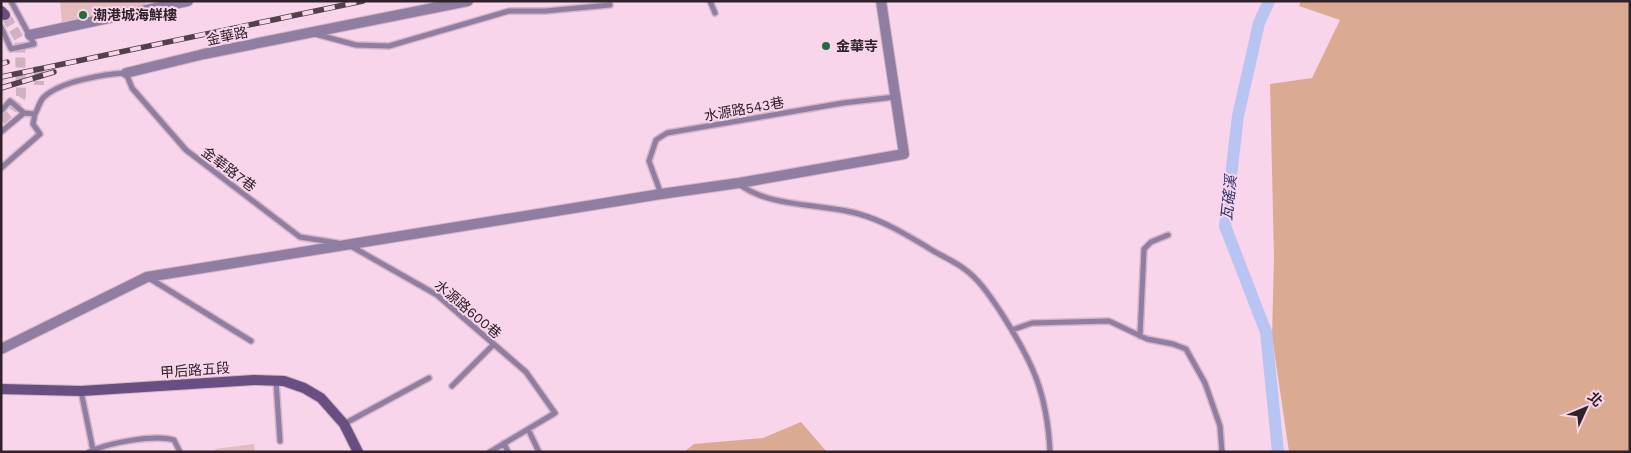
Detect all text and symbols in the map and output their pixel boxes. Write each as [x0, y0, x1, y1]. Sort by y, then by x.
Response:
place label: 潮港城海鮮樓 [93, 7, 177, 23]
marker: 潮港城海鮮樓 [77, 9, 89, 21]
street label: 金華路 [205, 24, 249, 48]
place label: 金華寺 [836, 38, 878, 54]
marker: 金華寺 [820, 40, 832, 52]
street label: 水源路543巷 [703, 94, 785, 124]
street label: 金華路7巷 [199, 143, 259, 195]
water label: 瓦磘溪 [1218, 173, 1241, 221]
street label: 水源路600巷 [431, 277, 505, 341]
street label: 甲后路五段 [160, 360, 230, 380]
north arrow [1561, 383, 1611, 433]
text: 北 [1585, 388, 1606, 410]

